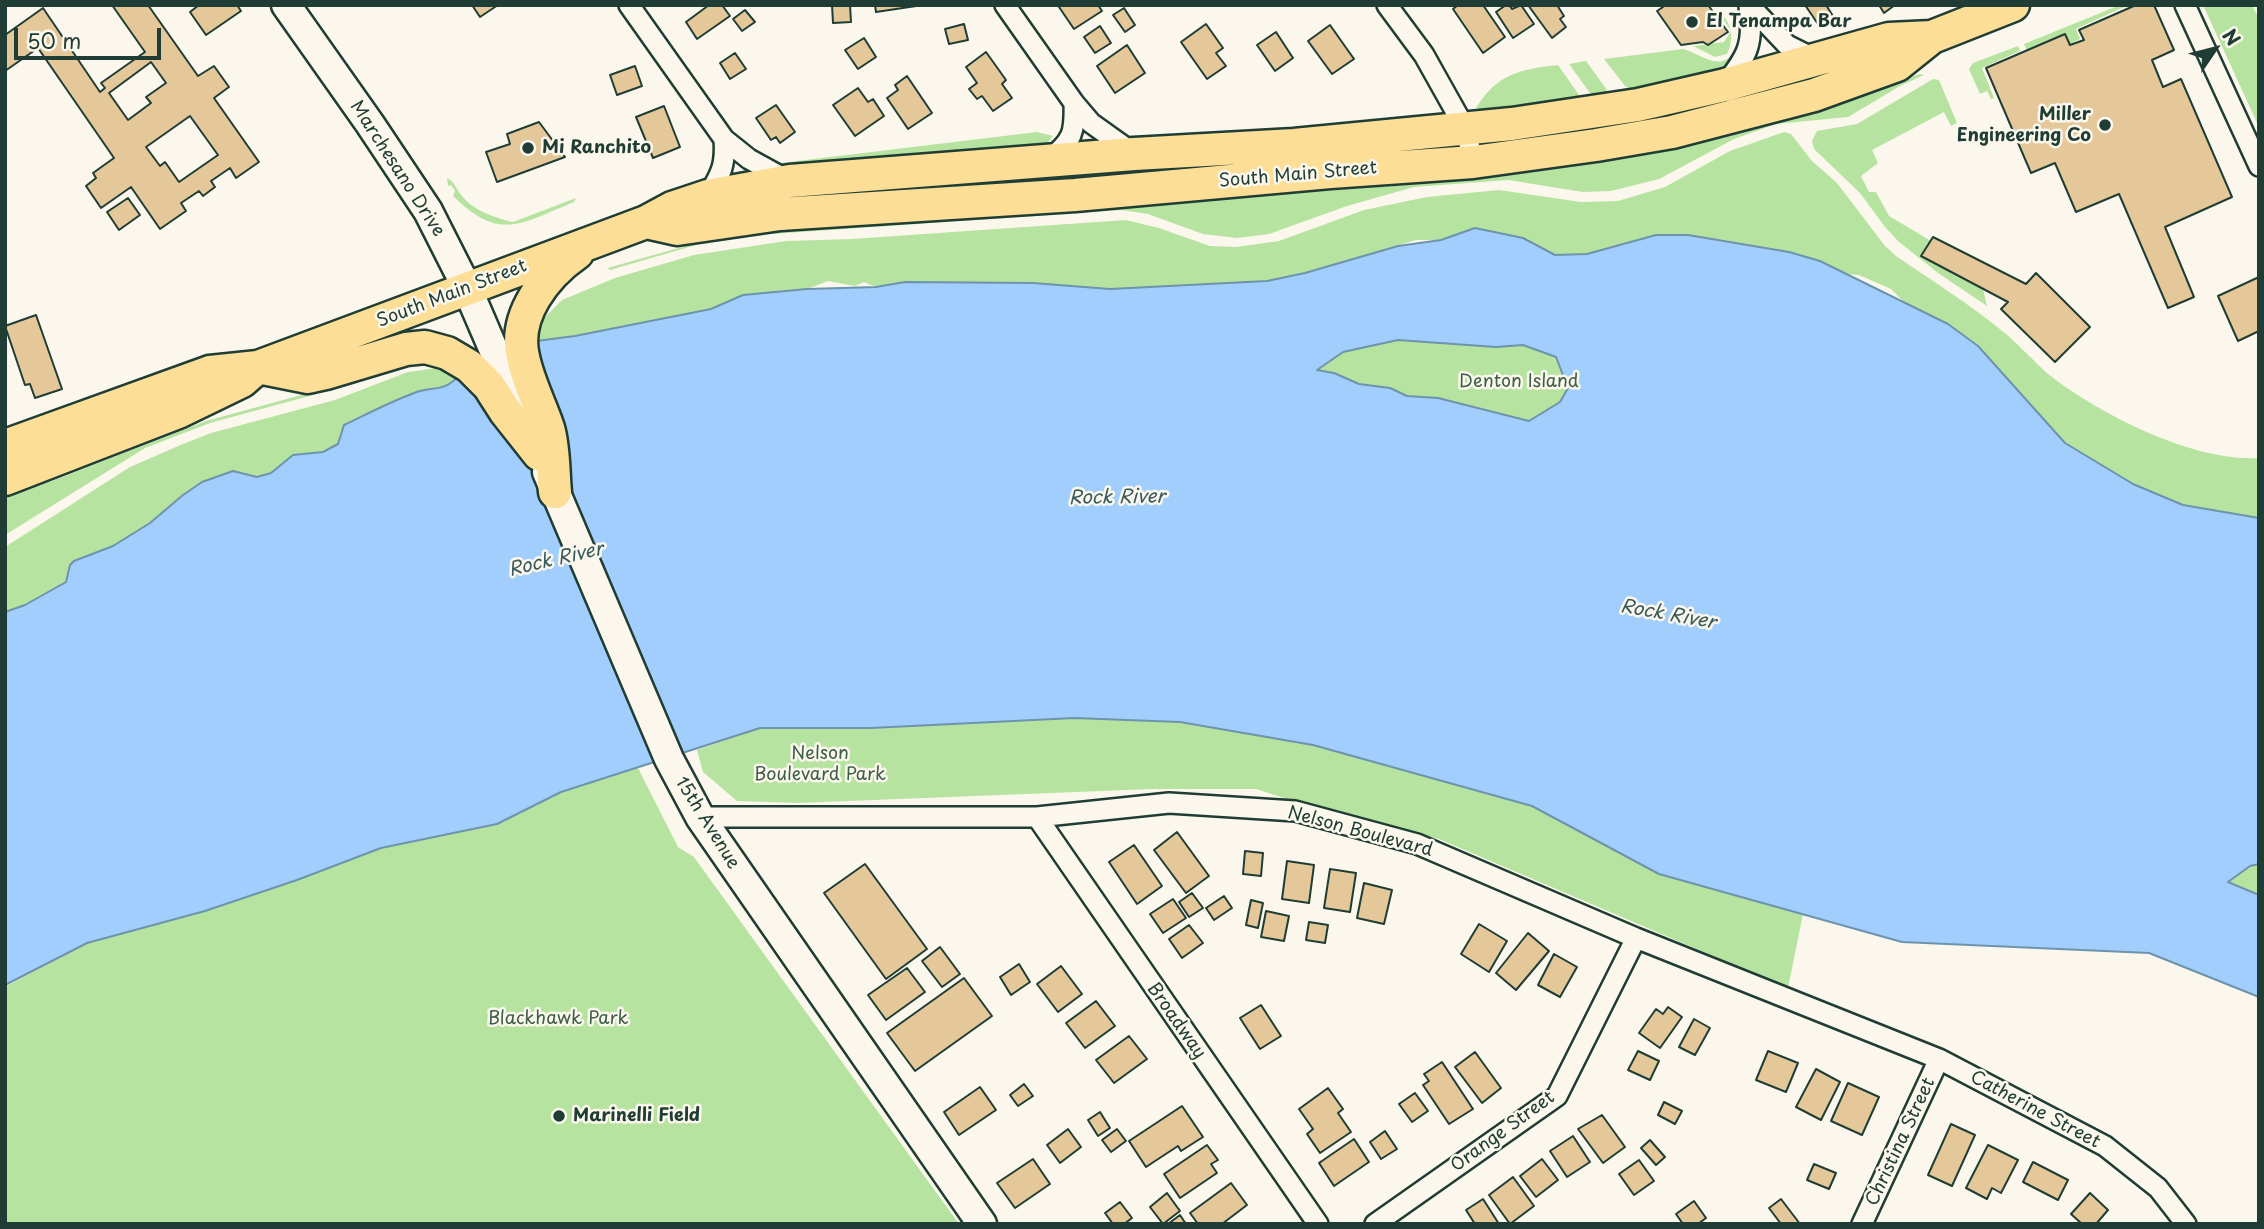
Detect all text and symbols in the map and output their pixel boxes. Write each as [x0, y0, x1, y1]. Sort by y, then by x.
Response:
place label: El Tenampa Bar [1706, 11, 1851, 33]
scale bar [18, 14, 164, 58]
marker: El Tenampa Bar [1684, 14, 1700, 30]
north arrow [2180, 14, 2250, 84]
text: N [2216, 23, 2248, 51]
text: 50 m [27, 24, 81, 56]
street label: Marchesano Drive [345, 97, 449, 241]
place label: Miller Engineering Co [1957, 104, 2091, 146]
marker: Miller Engineering Co [2097, 117, 2113, 133]
place label: Mi Ranchito [542, 137, 651, 159]
marker: Mi Ranchito [520, 140, 536, 156]
street label: South Main Street [1218, 157, 1378, 193]
street label: South Main Street [374, 256, 530, 332]
park label: Denton Island [1459, 371, 1579, 393]
water label: Rock River [1069, 486, 1165, 510]
water label: Rock River [506, 538, 606, 582]
water label: Rock River [1619, 595, 1717, 635]
park label: Nelson Boulevard Park [754, 743, 886, 786]
street label: 15th Avenue [670, 773, 744, 873]
street label: Nelson Boulevard [1285, 802, 1435, 862]
street label: Broadway [1142, 979, 1210, 1063]
park label: Blackhawk Park [488, 1008, 628, 1030]
street label: Catherine Street [1966, 1067, 2104, 1153]
street label: Christina Street [1862, 1074, 1940, 1210]
street label: Orange Street [1447, 1087, 1559, 1177]
place label: Marinelli Field [573, 1105, 700, 1127]
marker: Marinelli Field [551, 1108, 567, 1124]

